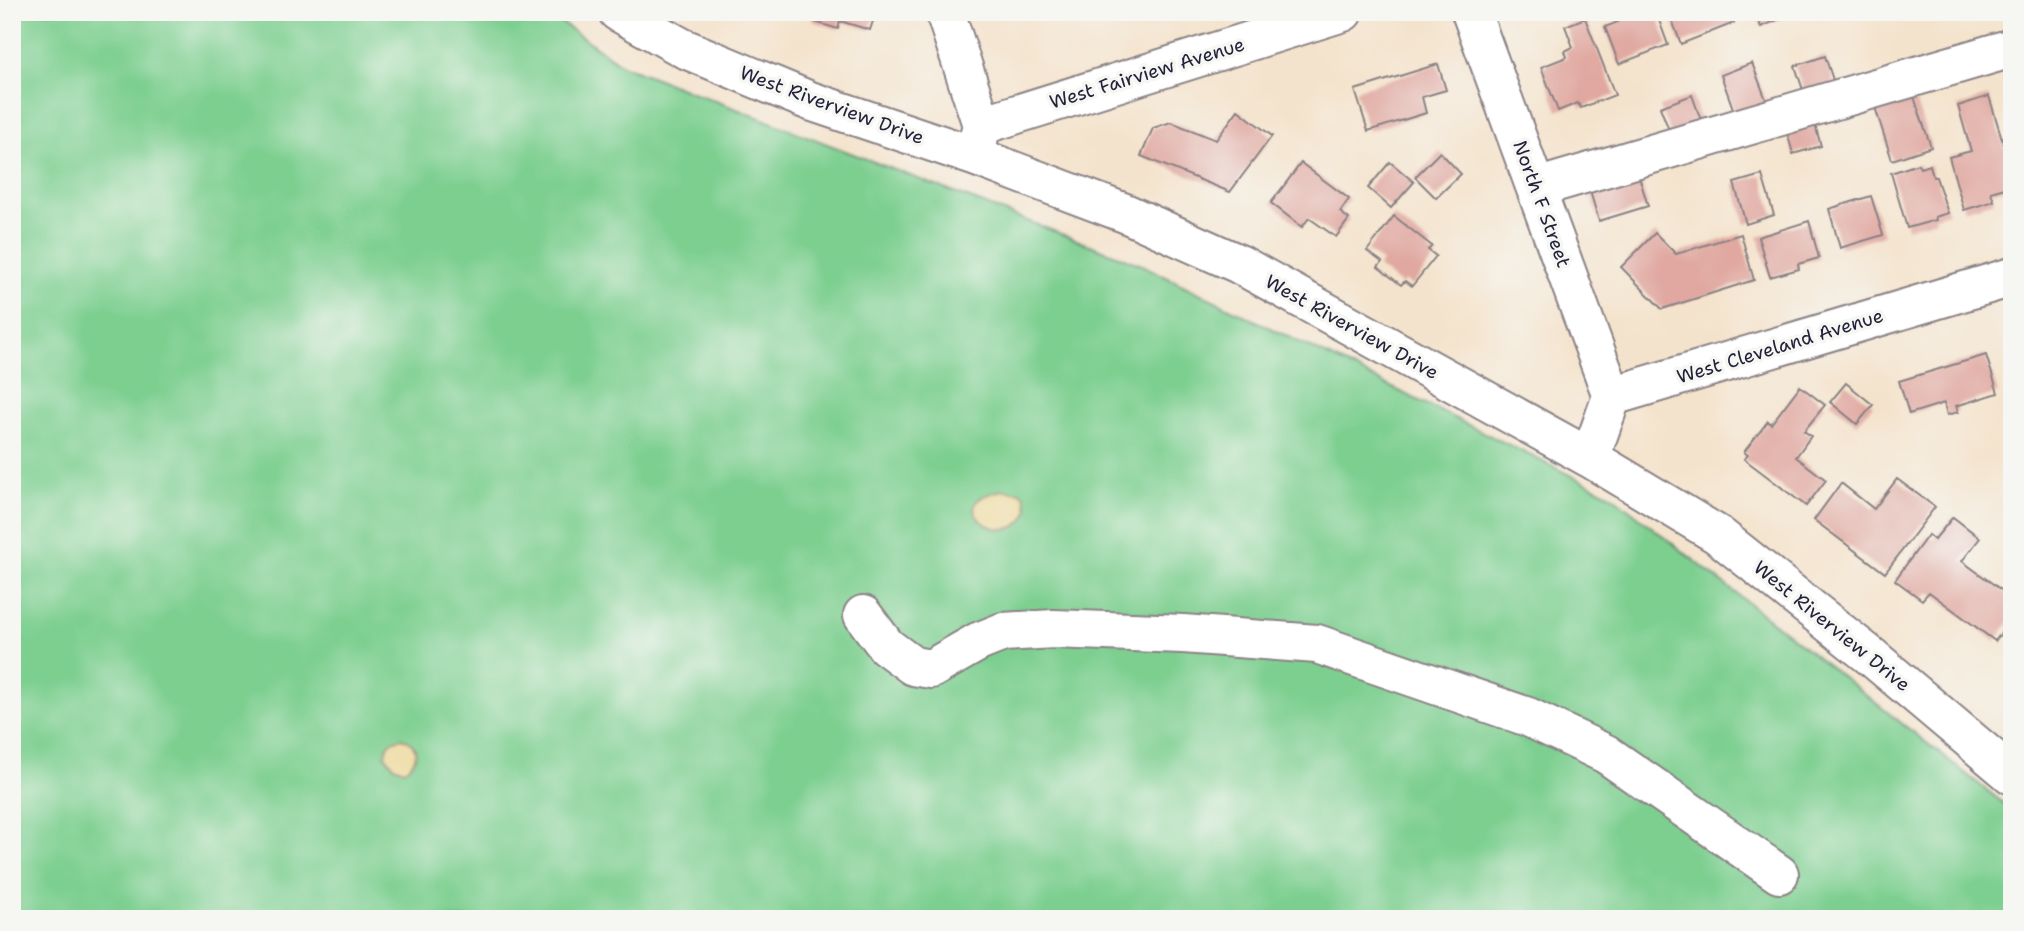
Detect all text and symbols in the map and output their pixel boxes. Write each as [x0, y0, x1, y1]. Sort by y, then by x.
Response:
street label: West Fairview Avenue [1046, 31, 1248, 115]
street label: West Riverview Drive [736, 60, 928, 150]
street label: North F Street [1507, 137, 1577, 271]
street label: West Riverview Drive [1261, 269, 1443, 385]
street label: West Cleveland Avenue [1674, 303, 1886, 389]
street label: West Riverview Drive [1749, 555, 1915, 697]

